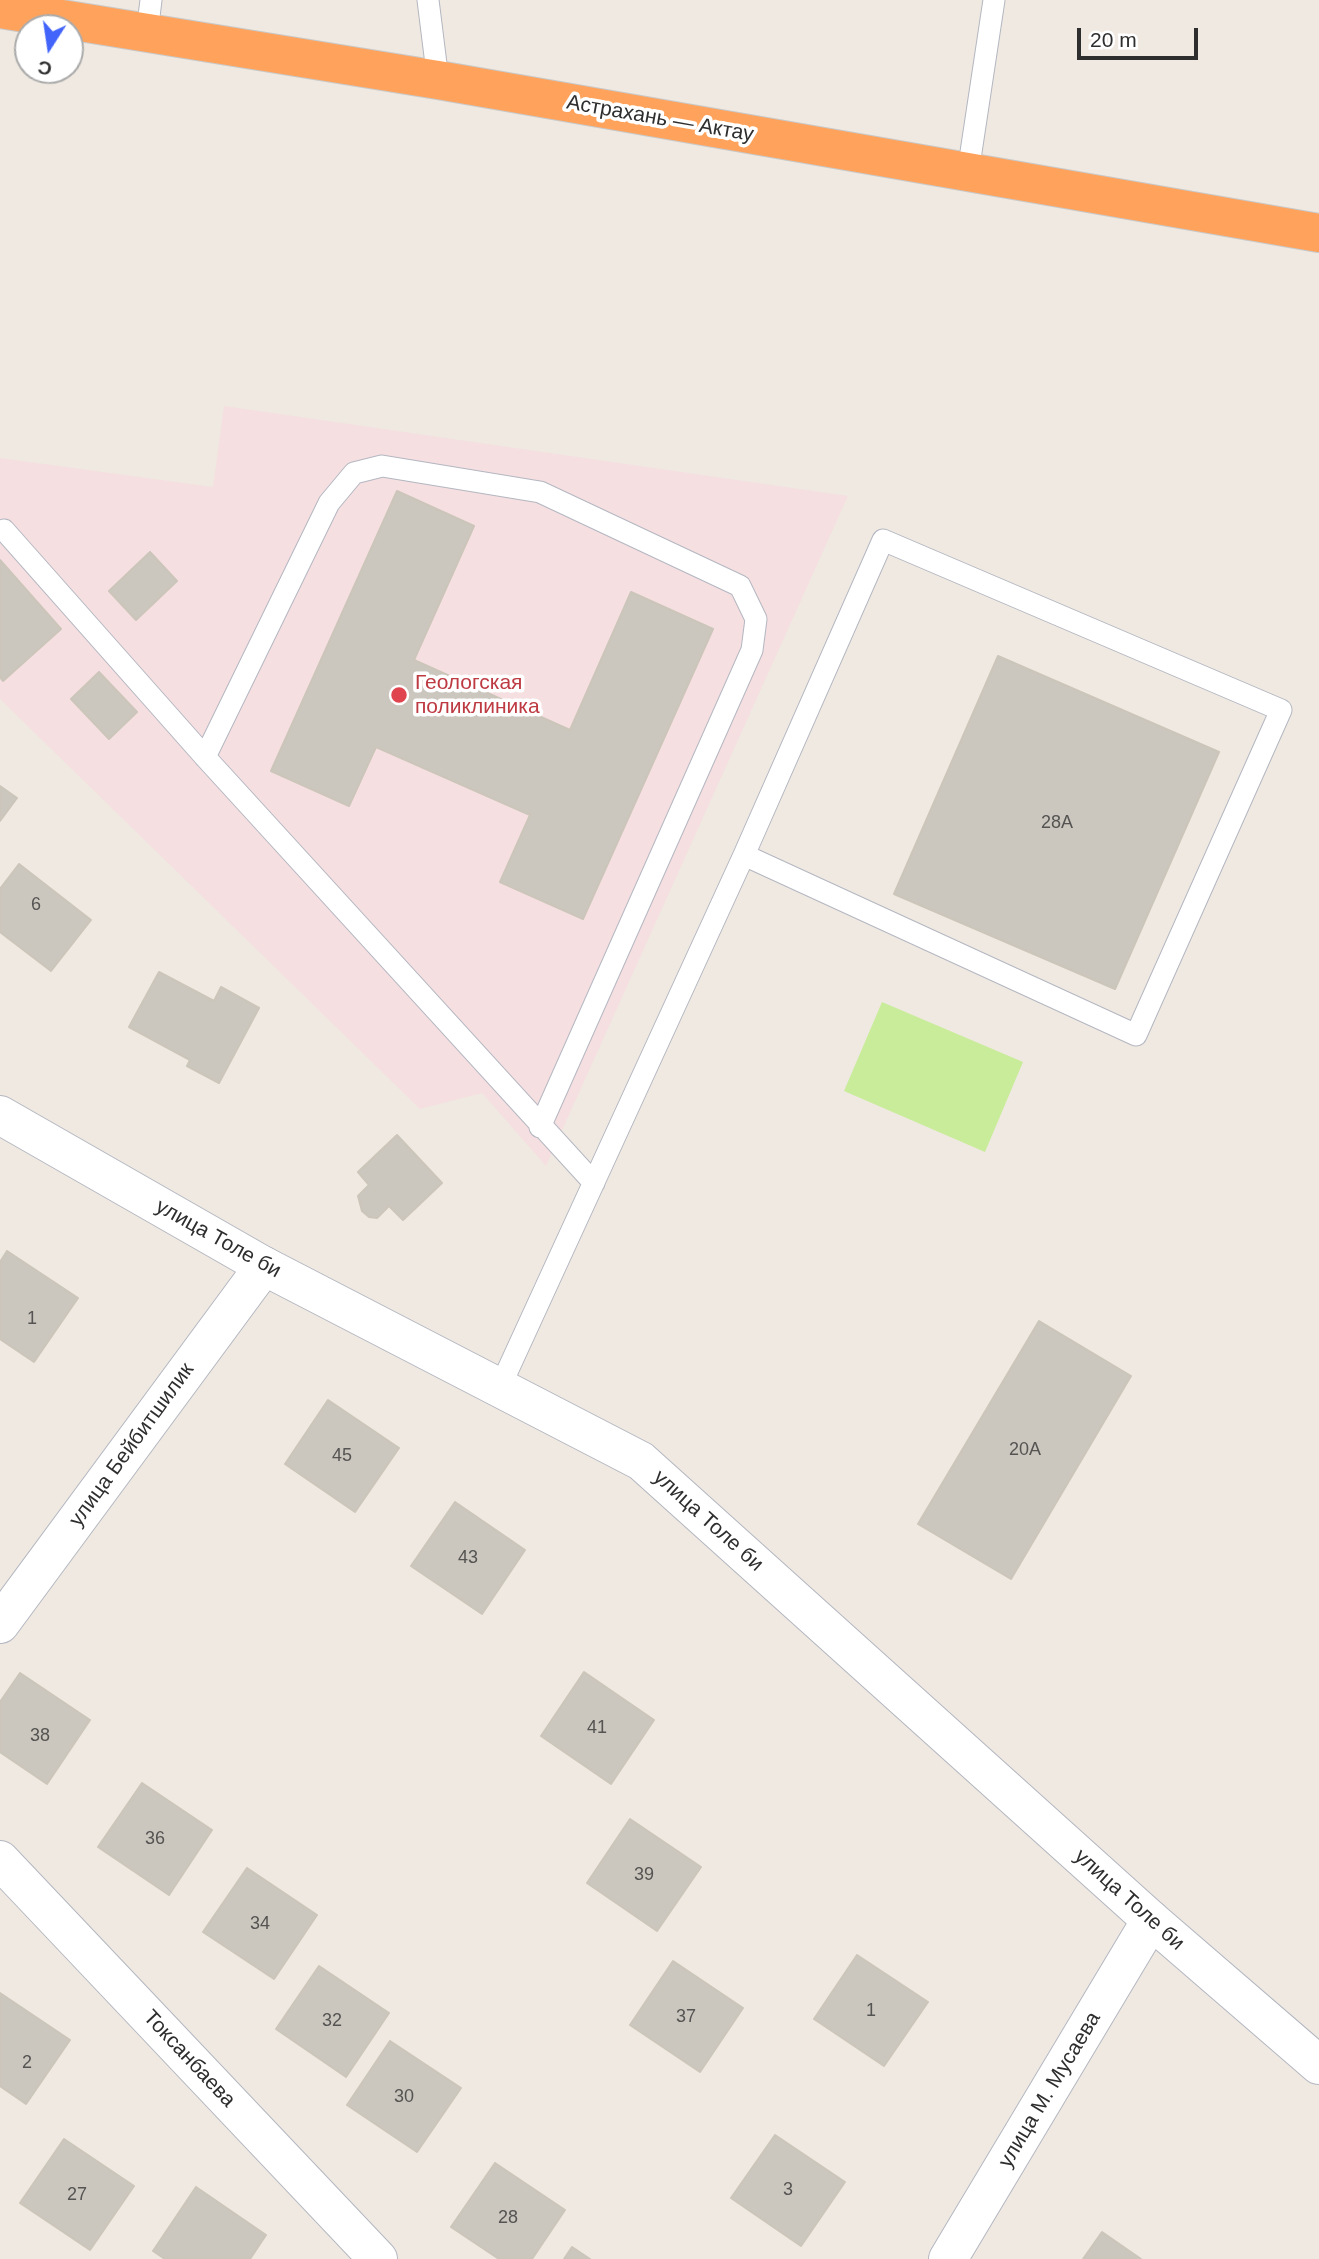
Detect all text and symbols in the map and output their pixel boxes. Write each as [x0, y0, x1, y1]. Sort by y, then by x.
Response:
north arrow [14, 14, 84, 84]
scale bar [1081, 14, 1202, 58]
text: 20 m [1090, 28, 1137, 51]
text: С [36, 56, 54, 80]
street label: Астрахань — Актау [565, 90, 755, 148]
place label: Геологская поликлиника [415, 670, 540, 720]
marker: Геологская поликлиника [389, 685, 409, 705]
house number: 28А [1041, 812, 1073, 834]
house number: 6 [31, 894, 41, 916]
street label: улица Толе би [151, 1194, 285, 1284]
house number: 1 [27, 1308, 37, 1330]
street label: улица Бейбитшилик [64, 1358, 200, 1532]
house number: 20А [1009, 1439, 1041, 1461]
house number: 45 [332, 1445, 352, 1467]
street label: улица Толе би [648, 1465, 768, 1577]
house number: 43 [458, 1547, 478, 1569]
house number: 41 [587, 1717, 607, 1739]
house number: 38 [30, 1725, 50, 1747]
house number: 36 [145, 1828, 165, 1850]
street label: улица Толе би [1069, 1844, 1189, 1956]
house number: 39 [634, 1864, 654, 1886]
house number: 34 [250, 1913, 270, 1935]
house number: 1 [866, 2000, 876, 2022]
street label: Токсанбаева [138, 2005, 240, 2113]
house number: 37 [676, 2006, 696, 2028]
street label: улица М. Мусаева [994, 2008, 1106, 2172]
house number: 32 [322, 2010, 342, 2032]
house number: 2 [22, 2052, 32, 2074]
house number: 30 [394, 2086, 414, 2108]
house number: 3 [783, 2179, 793, 2201]
house number: 27 [67, 2184, 87, 2206]
house number: 28 [498, 2207, 518, 2229]

